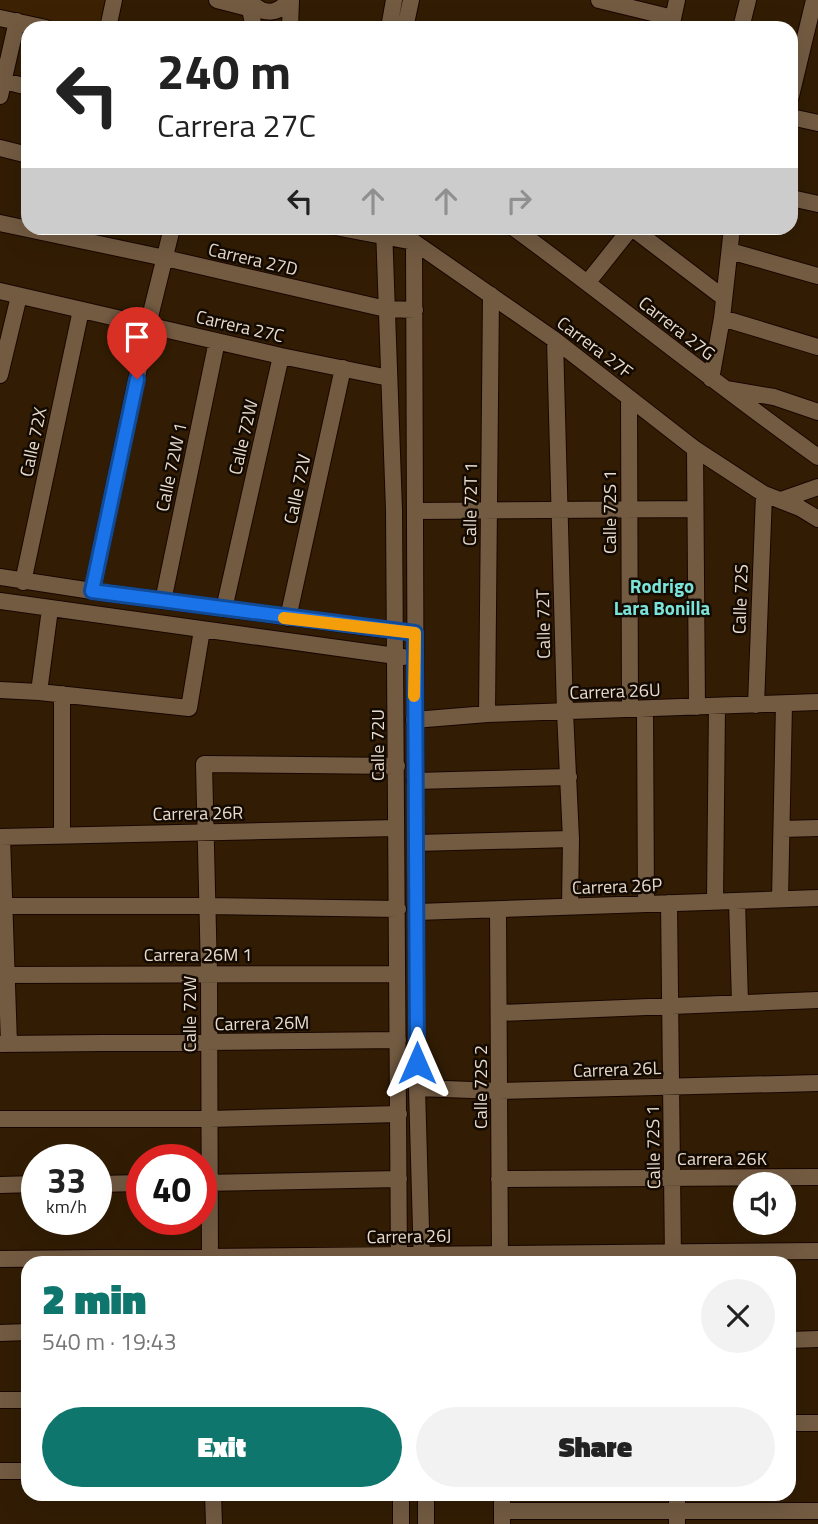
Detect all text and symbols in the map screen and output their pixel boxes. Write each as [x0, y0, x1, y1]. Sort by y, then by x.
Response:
text: 240 m [157, 33, 291, 108]
icon: left [42, 49, 133, 140]
text: Carrera 27C [157, 101, 316, 149]
icon: left [281, 182, 319, 220]
icon: ahead [354, 182, 392, 220]
icon: ahead [427, 182, 465, 220]
icon: right [500, 182, 538, 220]
street label: Carrera 27D [206, 236, 300, 282]
street label: Carrera 27G [633, 289, 721, 367]
street label: Carrera 27C [193, 303, 287, 349]
pin [107, 307, 167, 379]
street label: Carrera 27F [551, 309, 639, 385]
icon: arrive [118, 318, 156, 356]
street label: Calle 72W [221, 397, 265, 477]
street label: Calle 72X [12, 405, 54, 479]
street label: Calle 72W 1 [148, 420, 194, 514]
street label: Calle 72V [276, 451, 318, 526]
street label: Calle 72T 1 [456, 462, 484, 546]
street label: Calle 72S 1 [596, 470, 623, 554]
street label: Calle 72S [725, 564, 755, 634]
district label: Rodrigo Lara Bonilla [614, 571, 711, 622]
street label: Calle 72T [529, 588, 557, 659]
street label: Carrera 26U [569, 676, 661, 706]
street label: Calle 72U [364, 709, 391, 781]
street label: Carrera 26R [152, 799, 244, 827]
street label: Carrera 26P [571, 871, 663, 901]
street label: Carrera 26M 1 [144, 941, 252, 968]
street label: Calle 72W [176, 976, 203, 1052]
street label: Carrera 26M [214, 1009, 310, 1037]
position arrow [380, 1026, 454, 1100]
street label: Calle 72S 2 [467, 1045, 494, 1129]
street label: Carrera 26L [572, 1054, 662, 1084]
street label: Calle 72S 1 [639, 1105, 667, 1189]
speed limit sign: 40 [126, 1144, 217, 1235]
street label: Carrera 26K [677, 1145, 767, 1172]
text: 33 [47, 1153, 86, 1207]
map controls [733, 1172, 796, 1235]
button: sound [733, 1172, 796, 1235]
text: km/h [46, 1193, 87, 1220]
street label: Carrera 26J [366, 1222, 452, 1250]
text: 2 min [42, 1266, 146, 1330]
button: close [701, 1279, 775, 1353]
text: 540 m · 19:43 [42, 1324, 177, 1359]
button: Exit [42, 1407, 402, 1487]
button: Share [416, 1407, 775, 1487]

